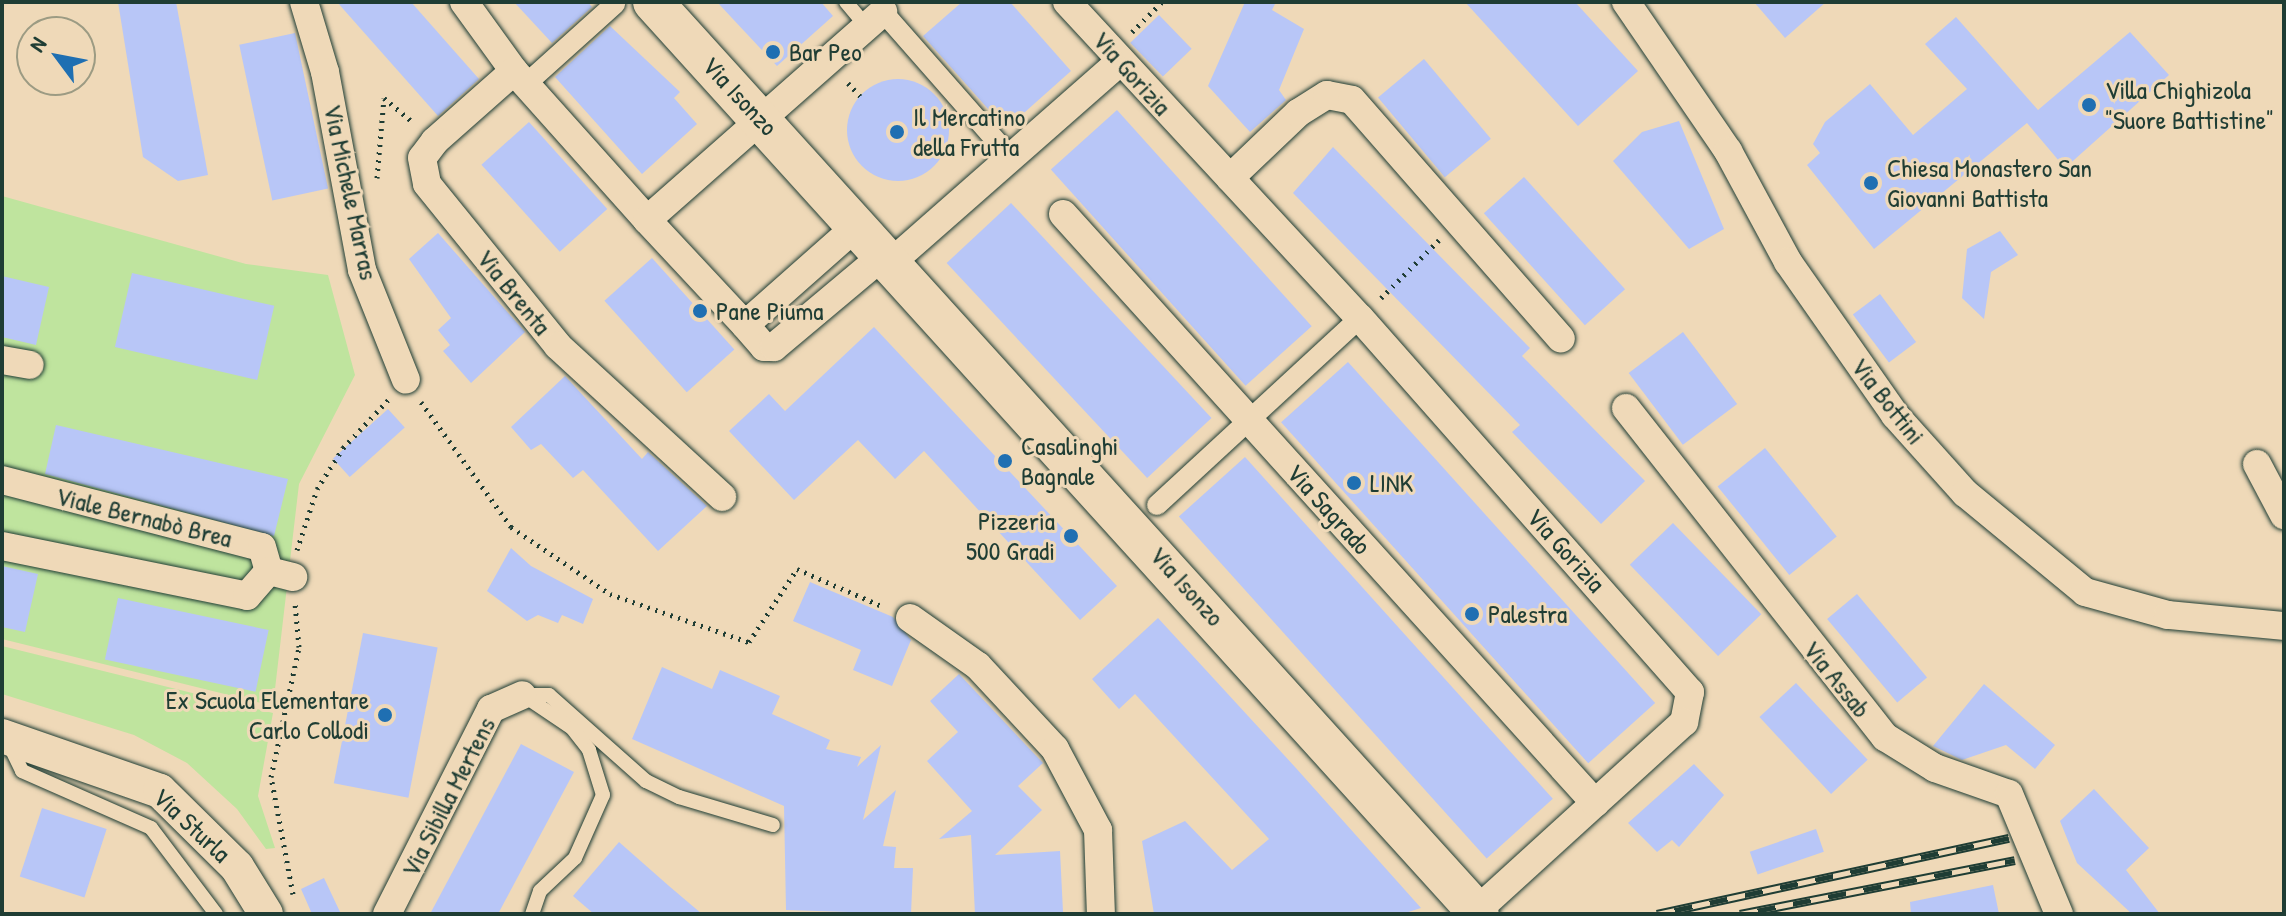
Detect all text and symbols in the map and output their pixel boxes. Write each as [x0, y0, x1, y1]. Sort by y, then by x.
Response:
north arrow [16, 16, 96, 96]
street label: Via Gorizia [1086, 24, 1178, 122]
text: N [22, 31, 53, 57]
place label: Bar Peo [789, 36, 862, 68]
marker: Bar Peo [764, 43, 782, 61]
street label: Via Isonzo [696, 50, 784, 142]
place label: Villa Chighizola "Suore Battistine" [2105, 74, 2274, 136]
marker: Villa Chighizola "Suore Battistine" [2080, 96, 2098, 114]
place label: Il Mercatino della Frutta [913, 101, 1025, 162]
street label: Via Michele Marras [317, 102, 385, 282]
marker: Il Mercatino della Frutta [888, 123, 906, 141]
place label: Chiesa Monastero San Giovanni Battista [1887, 152, 2092, 214]
marker: Chiesa Monastero San Giovanni Battista [1862, 174, 1880, 192]
street label: Via Brenta [470, 243, 558, 341]
place label: Pane Piuma [716, 295, 823, 327]
marker: Pane Piuma [691, 302, 709, 320]
street label: Via Bottini [1844, 351, 1932, 451]
place label: Casalinghi Bagnale [1021, 430, 1118, 492]
marker: Casalinghi Bagnale [996, 452, 1014, 470]
street label: Via Sagrado [1280, 457, 1378, 561]
place label: LINK [1370, 467, 1413, 499]
marker: LINK [1345, 474, 1363, 492]
street label: Viale Bernabò Brea [53, 480, 235, 554]
street label: Via Gorizia [1520, 501, 1612, 599]
place label: Pizzeria 500 Gradi [966, 505, 1055, 566]
marker: Pizzeria 500 Gradi [1062, 527, 1080, 545]
street label: Via Isonzo [1143, 540, 1231, 632]
place label: Palestra [1488, 598, 1567, 630]
marker: Palestra [1463, 605, 1481, 623]
street label: Via Assab [1796, 634, 1878, 724]
place label: Ex Scuola Elementare Carlo Collodi [166, 684, 369, 746]
marker: Ex Scuola Elementare Carlo Collodi [376, 706, 394, 724]
street label: Via Sibilla Mertens [394, 712, 502, 882]
street label: Via Sturla [147, 781, 237, 869]

